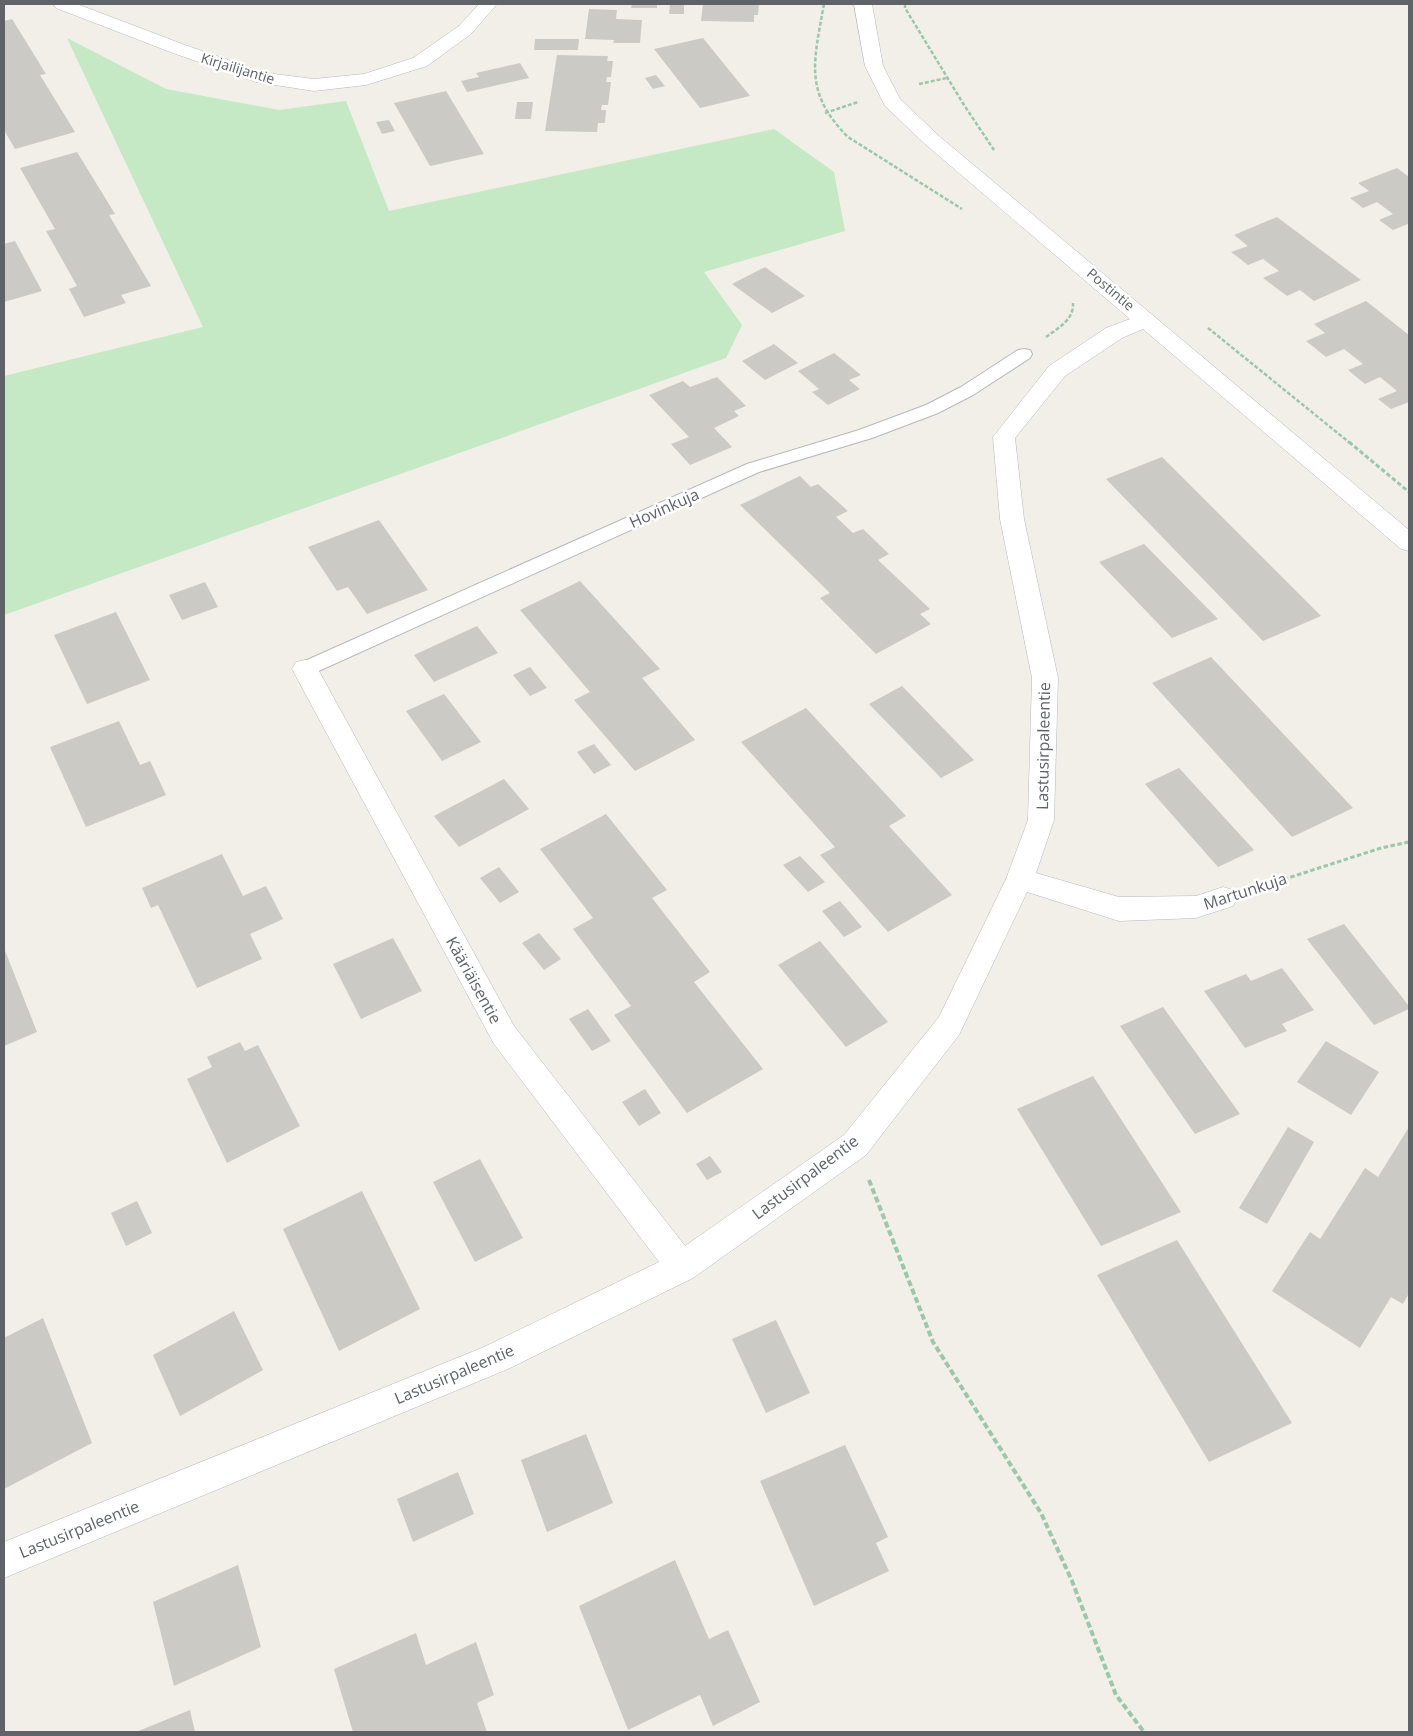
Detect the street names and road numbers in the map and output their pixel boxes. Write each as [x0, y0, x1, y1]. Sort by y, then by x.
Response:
street label: Kirjailijantie [199, 48, 277, 88]
street label: Postintie [1083, 263, 1139, 315]
street label: Hovinkuja [626, 483, 702, 533]
street label: Lastusirpaleentie [1031, 682, 1055, 810]
street label: Martunkuja [1201, 867, 1289, 915]
street label: Kääriäisentie [441, 933, 507, 1027]
street label: Lastusirpaleentie [747, 1130, 863, 1224]
street label: Lastusirpaleentie [391, 1339, 517, 1409]
street label: Lastusirpaleentie [16, 1495, 142, 1563]

